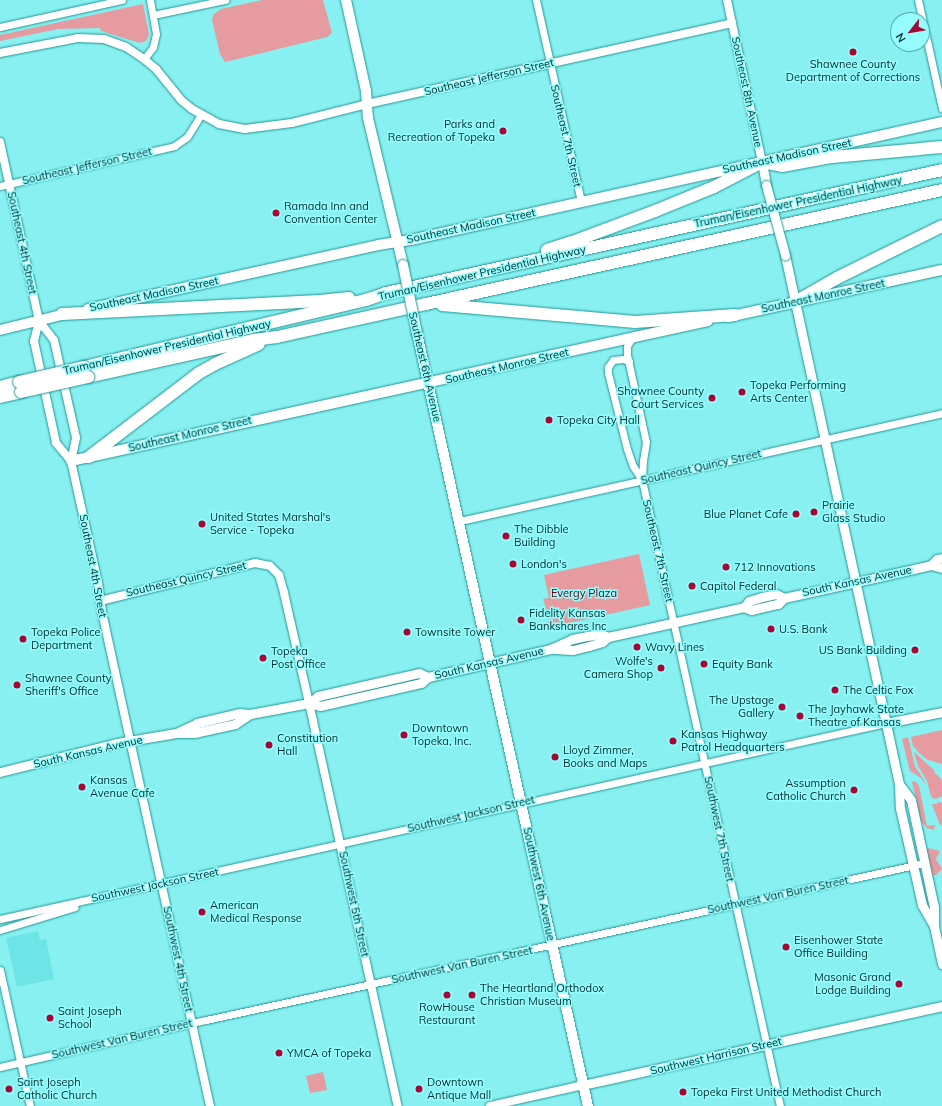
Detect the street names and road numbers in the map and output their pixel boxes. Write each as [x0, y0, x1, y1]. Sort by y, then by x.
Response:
street label: Southeast 8th Avenue [729, 36, 765, 148]
street label: Southeast Jefferson Street [423, 56, 555, 98]
street label: Southeast 7th Street [548, 84, 584, 188]
street label: Southeast Madison Street [721, 136, 853, 176]
street label: Southeast Jefferson Street [21, 145, 153, 187]
street label: Truman/Eisenhower Presidential Highway [693, 173, 903, 231]
street label: Southeast 4th Street [5, 190, 39, 296]
street label: Southeast Madison Street [405, 206, 537, 246]
street label: Truman/Eisenhower Presidential Highway [377, 243, 587, 303]
street label: Southeast Madison Street [88, 274, 220, 314]
street label: Southeast Monroe Street [760, 276, 886, 316]
street label: Southeast 6th Avenue [406, 311, 444, 423]
street label: Truman/Eisenhower Presidential Highway [62, 317, 272, 377]
street label: Southeast Monroe Street [444, 345, 570, 387]
street label: Southeast Monroe Street [127, 413, 253, 455]
street label: Southeast Quincy Street [640, 447, 762, 487]
street label: Southeast 7th Street [640, 499, 676, 603]
street label: Southeast 4th Street [77, 513, 109, 619]
street label: Southeast Quincy Street [125, 559, 247, 599]
street label: South Kansas Avenue [801, 563, 913, 599]
street label: South Kansas Avenue [433, 644, 545, 682]
street label: South Kansas Avenue [32, 733, 144, 771]
street label: Southwest 7th Street [701, 775, 737, 883]
street label: Southwest Jackson Street [406, 793, 536, 835]
street label: Southwest 6th Avenue [521, 826, 557, 942]
street label: Southwest 5th Street [336, 850, 372, 958]
street label: Southwest Jackson Street [90, 865, 220, 905]
street label: Southwest Van Buren Street [706, 874, 850, 916]
street label: Southwest 4th Street [160, 905, 196, 1013]
street label: Southwest Van Buren Street [390, 944, 534, 986]
street label: Southwest Van Buren Street [50, 1016, 194, 1062]
street label: Southwest Harrison Street [649, 1034, 783, 1078]

